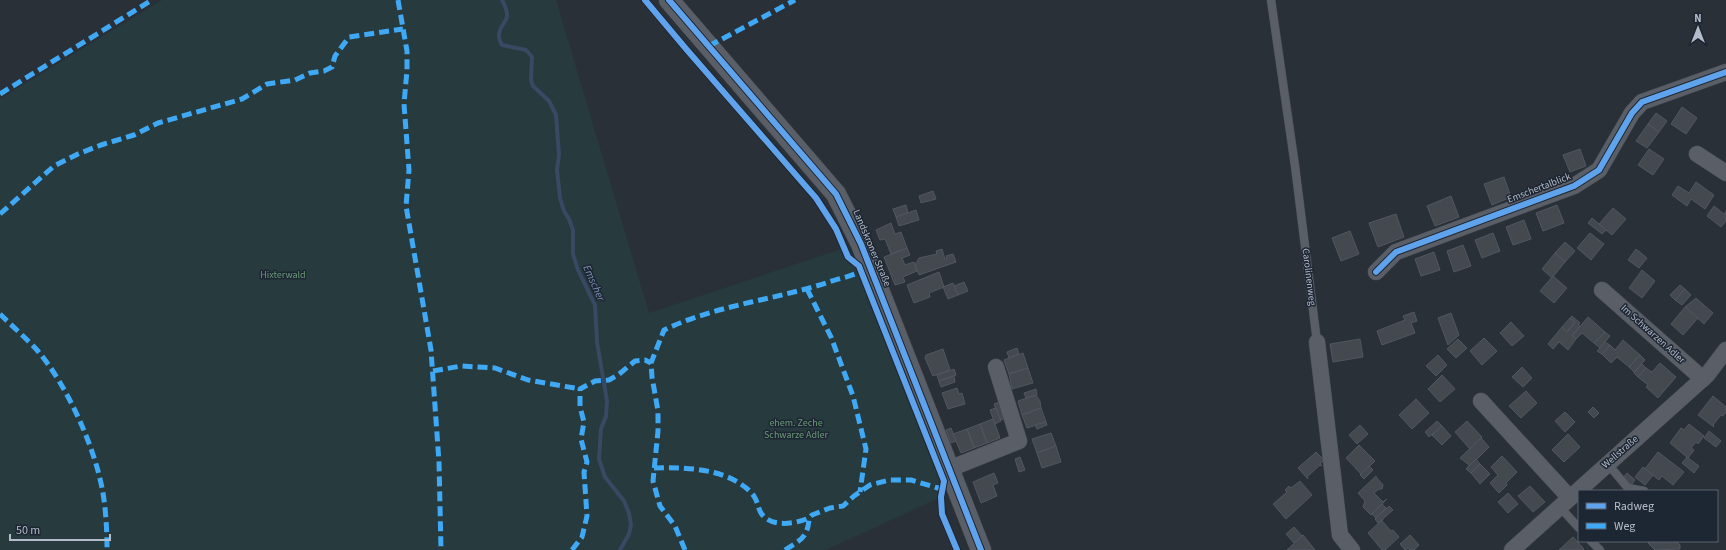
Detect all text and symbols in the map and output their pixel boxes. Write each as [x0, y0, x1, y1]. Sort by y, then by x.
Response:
north arrow [1678, 8, 1718, 48]
text: N [1694, 11, 1702, 26]
street label: Emschertalblick [1505, 169, 1573, 207]
street label: Landskroner Straße [849, 207, 895, 289]
street label: Carolinenweg [1299, 248, 1319, 306]
water label: Emscher [579, 262, 609, 305]
park label: Hixterwald [260, 268, 306, 282]
street label: Im Schwarzen Adler [1618, 301, 1689, 367]
park label: ehem. Zeche Schwarze Adler [764, 416, 829, 442]
street label: Wellstraße [1599, 432, 1641, 472]
legend [1578, 490, 1718, 542]
text: Radweg [1614, 498, 1654, 515]
scale bar [10, 516, 110, 542]
text: Weg [1614, 518, 1635, 535]
text: 50 m [16, 522, 40, 539]

